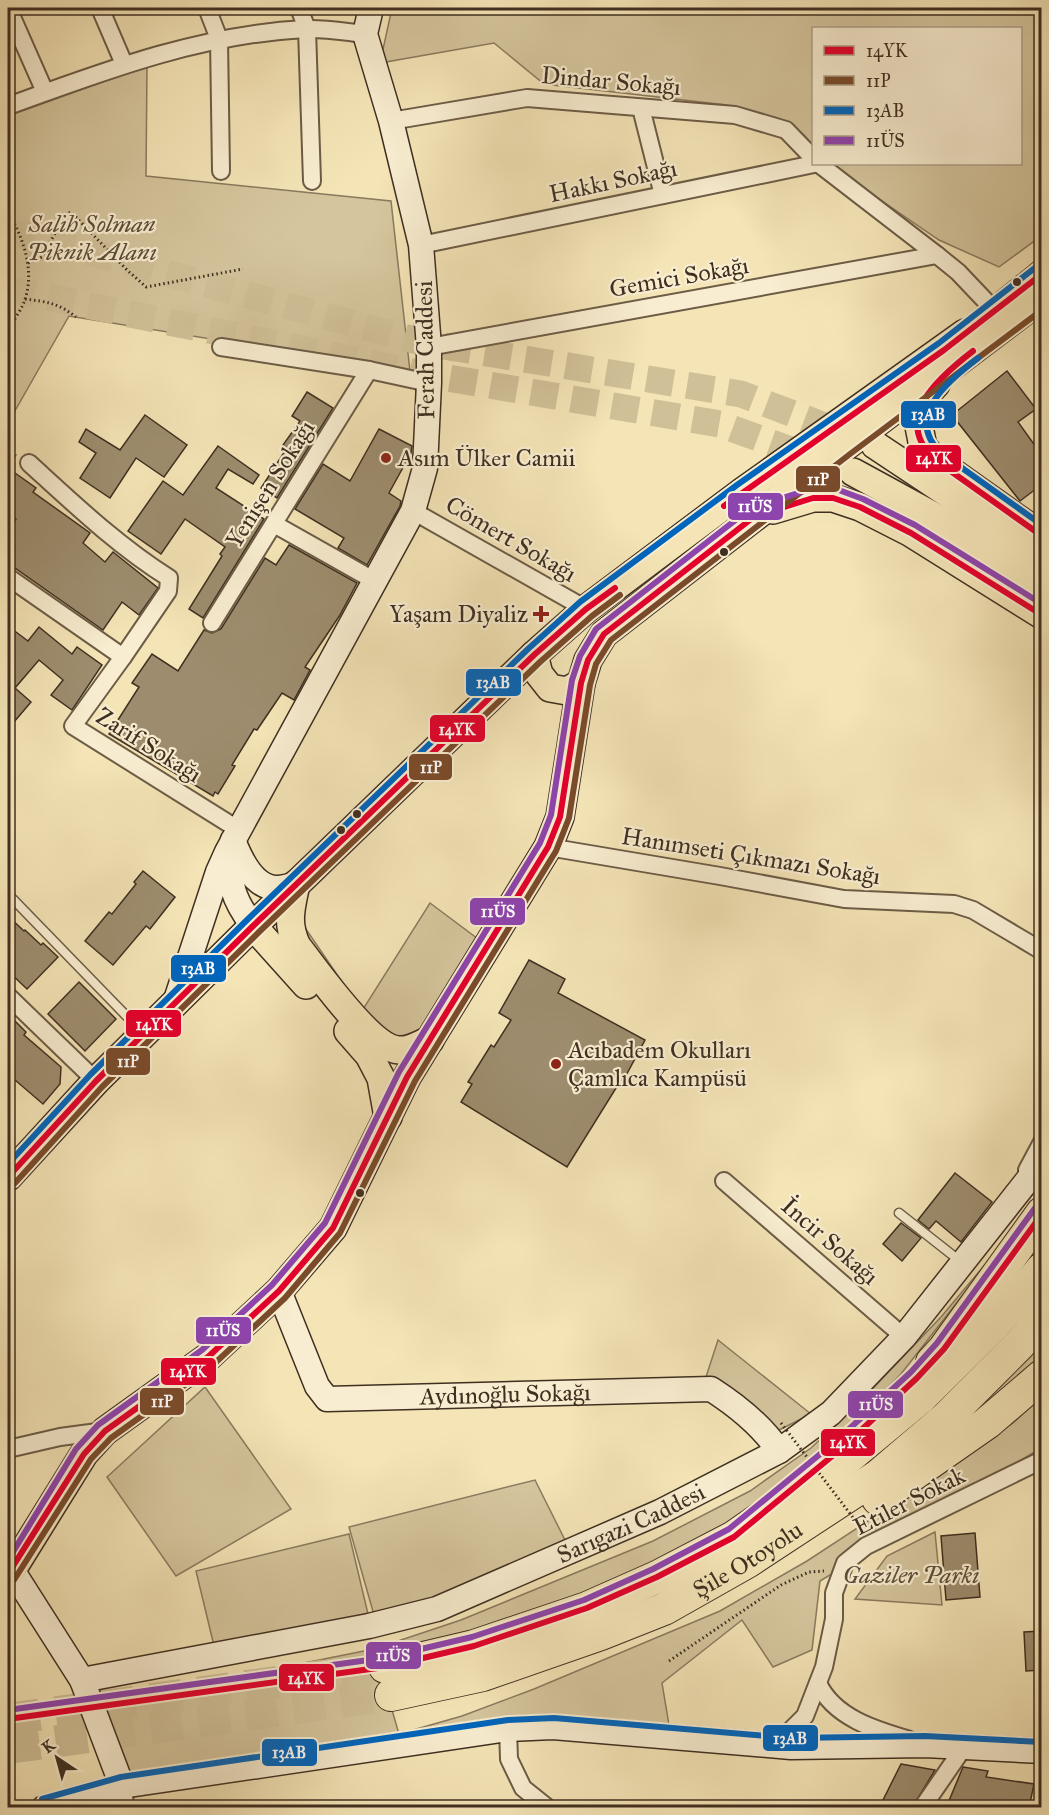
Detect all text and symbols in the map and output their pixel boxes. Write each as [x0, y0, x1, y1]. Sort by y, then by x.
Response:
legend [812, 27, 1022, 165]
text: 14YK [866, 40, 909, 62]
street label: Dindar Sokağı [540, 60, 682, 102]
text: 11P [866, 70, 891, 92]
text: 13AB [866, 100, 904, 122]
text: 11ÜS [866, 129, 905, 152]
street label: Hakkı Sokağı [546, 153, 680, 209]
park label: Salih Solman Piknik Alanı [27, 209, 157, 267]
street label: Gemici Sokağı [607, 250, 751, 304]
unlabelled marker [1011, 276, 1023, 288]
street label: Ferah Caddesi [409, 280, 441, 420]
line badge: 13AB [900, 400, 957, 429]
text: 13AB [911, 405, 945, 425]
street label: Yenişen Sokağı [219, 414, 321, 553]
place label: Asım Ülker Camii [397, 443, 576, 473]
line badge: 14YK [905, 444, 962, 473]
text: 14YK [916, 449, 953, 469]
marker: Asım Ülker Camii [379, 451, 393, 465]
line badge: 11P [795, 465, 841, 493]
text: 11P [807, 470, 830, 489]
street label: Cömert Sokağı [440, 489, 582, 589]
line badge: 11ÜS [727, 492, 784, 521]
text: 11ÜS [738, 496, 772, 516]
unlabelled marker [718, 546, 730, 558]
place label: Yaşam Diyaliz [389, 599, 528, 629]
marker: Yaşam Diyaliz [532, 605, 550, 623]
line badge: 13AB [465, 668, 522, 697]
text: 13AB [476, 673, 510, 693]
street label: Zarif Sokağı [91, 701, 208, 789]
line badge: 14YK [429, 714, 486, 743]
text: 14YK [439, 720, 476, 740]
line badge: 11P [408, 753, 453, 781]
text: 11P [420, 758, 443, 777]
unlabelled marker [351, 808, 363, 820]
street label: Hanımseti Çıkmazı Sokağı [619, 821, 883, 891]
unlabelled marker [335, 824, 347, 836]
line badge: 11ÜS [469, 897, 526, 926]
text: 11ÜS [481, 901, 515, 921]
line badge: 13AB [170, 954, 227, 983]
text: 13AB [181, 959, 215, 979]
line badge: 14YK [125, 1009, 182, 1038]
text: 14YK [136, 1015, 173, 1035]
place label: Acıbadem Okulları Çamlıca Kampüsü [567, 1035, 751, 1093]
line badge: 11P [105, 1047, 151, 1076]
text: 11P [117, 1052, 140, 1071]
marker: Acıbadem Okulları Çamlıca Kampüsü [549, 1057, 563, 1071]
unlabelled marker [354, 1187, 366, 1199]
street label: İncir Sokağı [775, 1191, 885, 1292]
line badge: 11ÜS [195, 1316, 252, 1345]
text: 11ÜS [206, 1320, 240, 1340]
line badge: 14YK [160, 1357, 217, 1386]
text: 14YK [170, 1362, 207, 1382]
street label: Aydınoğlu Sokağı [418, 1377, 591, 1412]
line badge: 11P [139, 1387, 185, 1416]
line badge: 11ÜS [847, 1390, 904, 1419]
text: 11P [151, 1392, 174, 1411]
text: 11ÜS [859, 1394, 893, 1414]
line badge: 14YK [820, 1428, 876, 1457]
text: 14YK [830, 1433, 867, 1453]
street label: Etiler Sokak [848, 1460, 971, 1542]
street label: Sarıgazi Caddesi [552, 1476, 710, 1570]
street label: Şile Otoyolu [688, 1515, 808, 1605]
park label: Gaziler Parkı [843, 1560, 979, 1590]
line badge: 11ÜS [365, 1641, 422, 1670]
text: 11ÜS [376, 1645, 410, 1665]
line badge: 14YK [278, 1663, 335, 1692]
text: 14YK [288, 1669, 325, 1689]
line badge: 13AB [762, 1724, 819, 1752]
north arrow [27, 1728, 87, 1788]
text: 13AB [773, 1729, 807, 1749]
text: K [38, 1735, 59, 1757]
line badge: 13AB [261, 1738, 318, 1767]
text: 13AB [272, 1743, 306, 1763]

